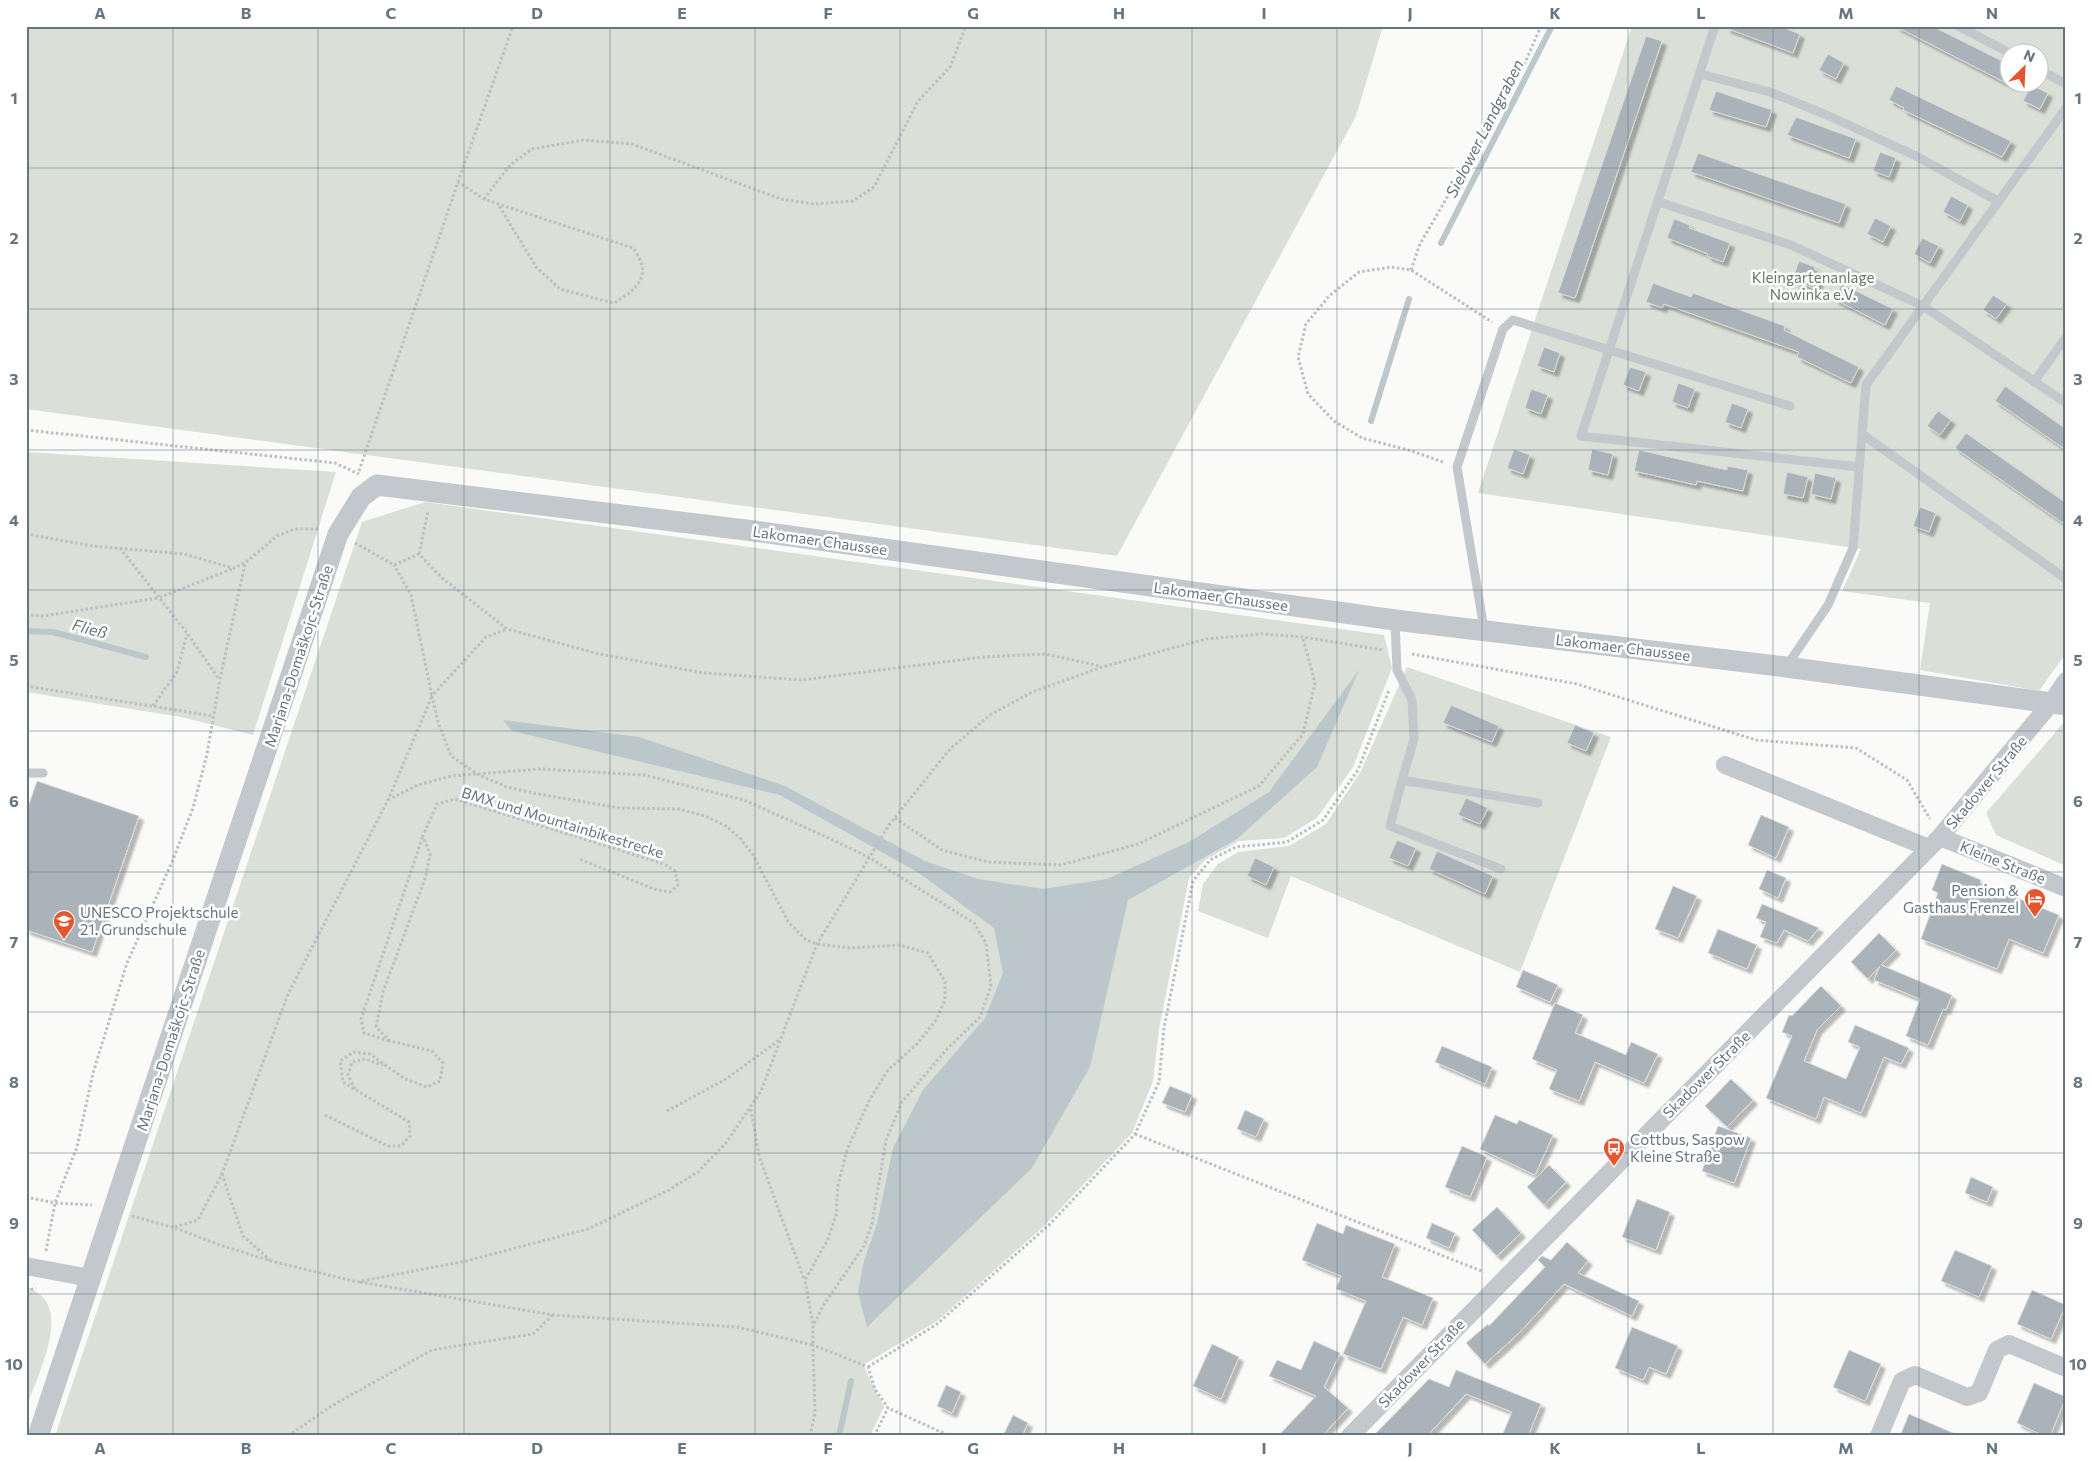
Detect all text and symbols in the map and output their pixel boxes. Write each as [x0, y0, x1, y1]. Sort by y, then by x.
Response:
text: A [94, 3, 106, 22]
text: B [241, 3, 252, 22]
text: C [386, 3, 397, 22]
text: D [531, 3, 543, 22]
text: E [677, 3, 687, 22]
text: F [823, 3, 833, 22]
text: G [967, 3, 979, 22]
text: H [1113, 3, 1125, 22]
text: I [1261, 3, 1267, 22]
text: J [1407, 3, 1413, 22]
text: K [1549, 3, 1561, 22]
text: L [1696, 3, 1706, 22]
text: M [1838, 3, 1854, 22]
text: N [1986, 3, 1998, 22]
north arrow [2000, 42, 2050, 92]
text: N [2021, 46, 2038, 66]
water label: Sielower Landgraben [1441, 56, 1527, 200]
text: 1 [10, 88, 18, 107]
text: 1 [2074, 88, 2082, 107]
text: 2 [9, 228, 19, 247]
text: 2 [2073, 228, 2083, 247]
park label: Kleingartenanlage Nowinka e.V. [1752, 268, 1874, 303]
text: 3 [9, 369, 19, 388]
text: 3 [2073, 369, 2083, 388]
text: 4 [9, 510, 19, 529]
text: 4 [2073, 510, 2083, 529]
street label: Lakomaer Chaussee [752, 522, 888, 558]
street label: Marjana-Domaškojc-Straße [260, 563, 336, 749]
street label: Lakomaer Chaussee [1153, 578, 1289, 614]
water label: Fließ [70, 614, 110, 642]
street label: Lakomaer Chaussee [1555, 630, 1691, 664]
text: 5 [9, 650, 19, 669]
text: 5 [2073, 650, 2083, 669]
street label: Skadower Straße [1942, 732, 2030, 832]
street label: BMX und Mountainbikestrecke [460, 783, 666, 861]
text: 6 [9, 791, 19, 810]
text: 6 [2073, 791, 2083, 810]
street label: Kleine Straße [1958, 837, 2048, 887]
place label: Pension & Gasthaus Frenzel [1903, 881, 2019, 916]
hotel icon: Pension & Gasthaus Frenzel [2023, 887, 2047, 918]
place label: UNESCO Projektschule 21. Grundschule [80, 903, 239, 938]
school or university icon: UNESCO Projektschule 21. Grundschule [52, 909, 76, 940]
text: 7 [10, 932, 19, 951]
text: 7 [2074, 932, 2083, 951]
street label: Marjana-Domaškojc-Straße [132, 947, 208, 1133]
street label: Skadower Straße [1659, 1027, 1753, 1121]
text: 8 [9, 1072, 19, 1091]
text: 8 [2073, 1072, 2083, 1091]
place label: Cottbus, Saspow Kleine Straße [1630, 1130, 1745, 1165]
bus stop icon: Cottbus, Saspow Kleine Straße [1602, 1136, 1626, 1167]
text: 9 [9, 1213, 19, 1232]
text: 9 [2073, 1213, 2083, 1232]
street label: Skadower Straße [1374, 1315, 1468, 1411]
text: 10 [5, 1354, 23, 1373]
text: 10 [2069, 1354, 2087, 1373]
text: A [94, 1438, 106, 1457]
text: B [241, 1438, 252, 1457]
text: C [386, 1438, 397, 1457]
text: D [531, 1438, 543, 1457]
text: E [677, 1438, 687, 1457]
text: F [823, 1438, 833, 1457]
text: G [967, 1438, 979, 1457]
text: H [1113, 1438, 1125, 1457]
text: I [1261, 1438, 1267, 1457]
text: J [1407, 1438, 1413, 1457]
text: K [1549, 1438, 1561, 1457]
text: L [1696, 1438, 1706, 1457]
text: M [1838, 1438, 1854, 1457]
text: N [1986, 1438, 1998, 1457]

